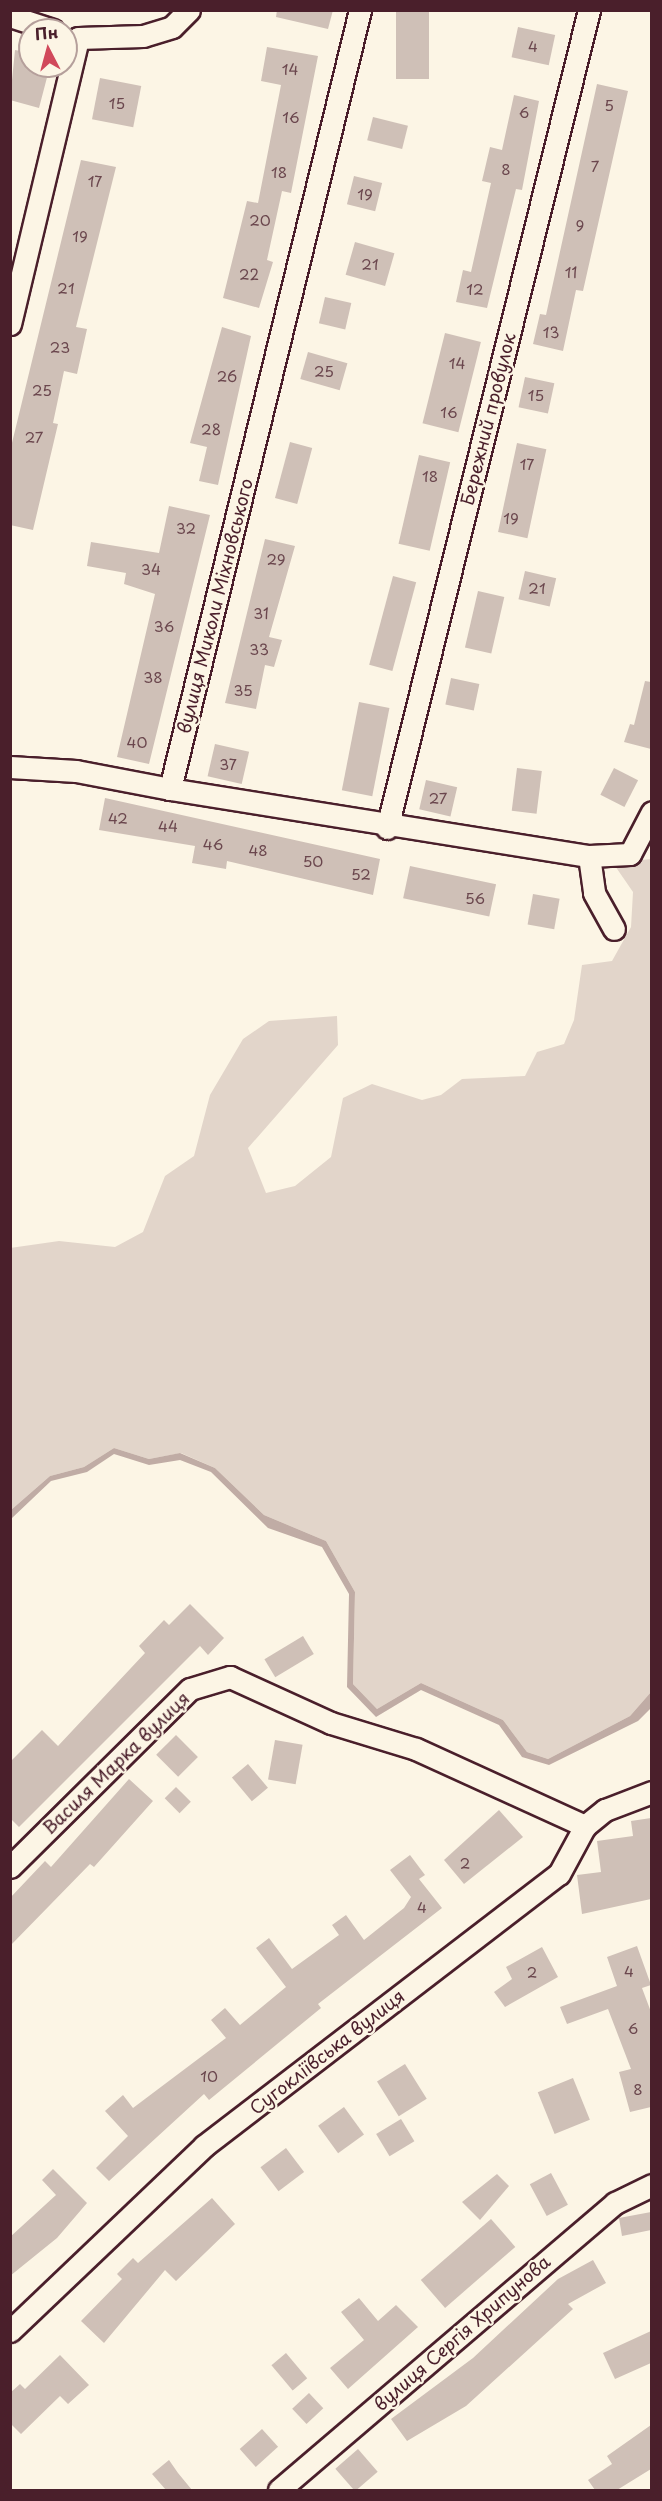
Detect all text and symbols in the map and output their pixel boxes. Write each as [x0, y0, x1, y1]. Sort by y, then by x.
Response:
north arrow [18, 18, 78, 78]
text: Пн [34, 19, 59, 45]
house number: 4 [528, 37, 538, 55]
house number: 14 [282, 60, 298, 78]
house number: 15 [109, 94, 125, 112]
house number: 5 [604, 96, 614, 114]
house number: 6 [519, 103, 529, 121]
house number: 16 [282, 108, 300, 126]
house number: 7 [591, 157, 599, 175]
house number: 8 [501, 160, 511, 178]
house number: 18 [271, 163, 287, 181]
house number: 17 [88, 172, 102, 190]
house number: 19 [357, 185, 373, 203]
house number: 20 [249, 211, 271, 229]
house number: 9 [576, 216, 584, 234]
house number: 19 [72, 227, 88, 245]
house number: 21 [361, 255, 379, 273]
house number: 11 [565, 263, 577, 281]
house number: 22 [239, 265, 259, 283]
house number: 21 [57, 279, 75, 297]
house number: 12 [466, 280, 484, 298]
house number: 13 [543, 323, 559, 341]
street label: Бережний провулок [456, 331, 520, 507]
house number: 23 [50, 338, 70, 356]
house number: 14 [449, 354, 465, 372]
house number: 25 [314, 362, 334, 380]
house number: 26 [217, 367, 237, 385]
house number: 25 [32, 381, 52, 399]
house number: 15 [528, 386, 544, 404]
house number: 16 [440, 403, 458, 421]
house number: 28 [201, 420, 221, 438]
house number: 27 [25, 428, 43, 446]
house number: 17 [520, 455, 534, 473]
house number: 18 [422, 467, 438, 485]
street label: вулиця Миколи Міхновського [173, 476, 257, 736]
house number: 19 [503, 509, 519, 527]
house number: 32 [176, 519, 196, 537]
house number: 29 [266, 550, 286, 568]
house number: 34 [141, 560, 161, 578]
house number: 21 [528, 579, 546, 597]
house number: 31 [253, 604, 269, 622]
house number: 36 [154, 617, 174, 635]
house number: 33 [249, 640, 269, 658]
house number: 38 [143, 668, 163, 686]
house number: 35 [233, 681, 253, 699]
house number: 40 [127, 733, 147, 751]
house number: 37 [219, 755, 237, 773]
house number: 27 [429, 789, 447, 807]
house number: 42 [108, 809, 128, 827]
house number: 44 [158, 817, 178, 835]
house number: 46 [203, 835, 223, 853]
house number: 48 [248, 841, 268, 859]
house number: 50 [303, 852, 323, 870]
house number: 52 [351, 865, 371, 883]
house number: 56 [465, 889, 485, 907]
street label: Василя Марка вулиця [37, 1687, 195, 1839]
house number: 2 [460, 1854, 470, 1872]
house number: 4 [417, 1898, 427, 1916]
house number: 4 [624, 1962, 634, 1980]
house number: 2 [527, 1963, 537, 1981]
street label: Сугокліївська вулиця [245, 1985, 409, 2119]
house number: 6 [628, 2019, 638, 2037]
house number: 10 [200, 2067, 218, 2085]
house number: 8 [633, 2080, 643, 2098]
street label: вулиця Сергія Хрипунова [369, 2250, 555, 2416]

